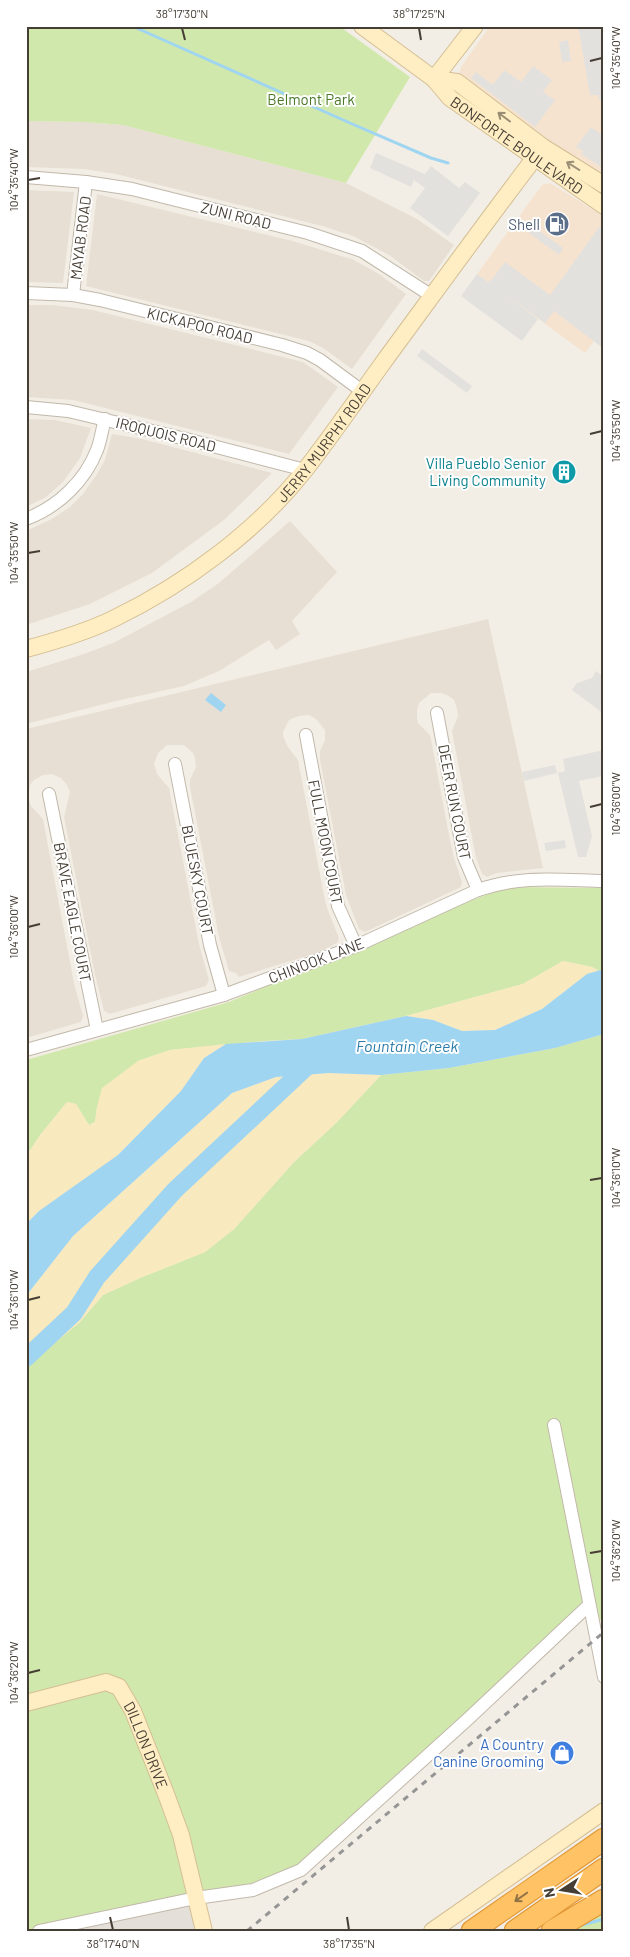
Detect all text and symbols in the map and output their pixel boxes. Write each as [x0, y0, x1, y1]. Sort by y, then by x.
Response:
text: 38°17'30"N [156, 6, 208, 20]
text: 38°17'25"N [393, 6, 445, 20]
text: 104°35'40"W [608, 26, 622, 90]
park label: Belmont Park [267, 90, 355, 108]
street label: BONFORTE BOULEVARD [447, 92, 587, 198]
one-way arrow [498, 112, 511, 123]
text: 104°35'40"W [6, 148, 20, 212]
one-way arrow [567, 160, 581, 170]
street label: MAYAB ROAD [66, 195, 94, 281]
street label: ZUNI ROAD [199, 198, 273, 232]
fuel station icon: Shell [544, 211, 570, 237]
place label: Shell [508, 215, 540, 233]
street label: KICKAPOO ROAD [145, 303, 255, 347]
street label: JERRY MURPHY ROAD [273, 380, 374, 506]
text: 104°35'50"W [608, 399, 622, 462]
street label: IROQUOIS ROAD [114, 413, 218, 455]
place label: Villa Pueblo Senior Living Community [426, 454, 547, 489]
building icon: Villa Pueblo Senior Living Community [551, 459, 577, 485]
text: 104°35'50"W [6, 521, 20, 584]
street label: DEER RUN COURT [435, 743, 475, 861]
text: 104°36'00"W [608, 772, 622, 836]
street label: FULL MOON COURT [305, 778, 347, 906]
street label: BLUESKY COURT [178, 823, 218, 937]
street label: BRAVE EAGLE COURT [51, 841, 95, 983]
text: 104°36'00"W [6, 895, 20, 959]
street label: CHINOOK LANE [266, 933, 366, 987]
water label: Fountain Creek [356, 1036, 458, 1055]
text: 104°36'10"W [608, 1147, 622, 1208]
text: 104°36'10"W [6, 1269, 20, 1330]
text: 104°36'20"W [608, 1519, 622, 1583]
text: 104°36'20"W [6, 1641, 20, 1705]
street label: DILLON DRIVE [120, 1698, 172, 1791]
place label: A Country Canine Grooming [433, 1735, 544, 1770]
shop icon: A Country Canine Grooming [549, 1740, 575, 1766]
north arrow [538, 1864, 588, 1914]
text: N [540, 1886, 558, 1899]
one-way arrow [514, 1892, 528, 1902]
text: 38°17'40"N [86, 1936, 140, 1950]
text: 38°17'35"N [323, 1936, 375, 1950]

